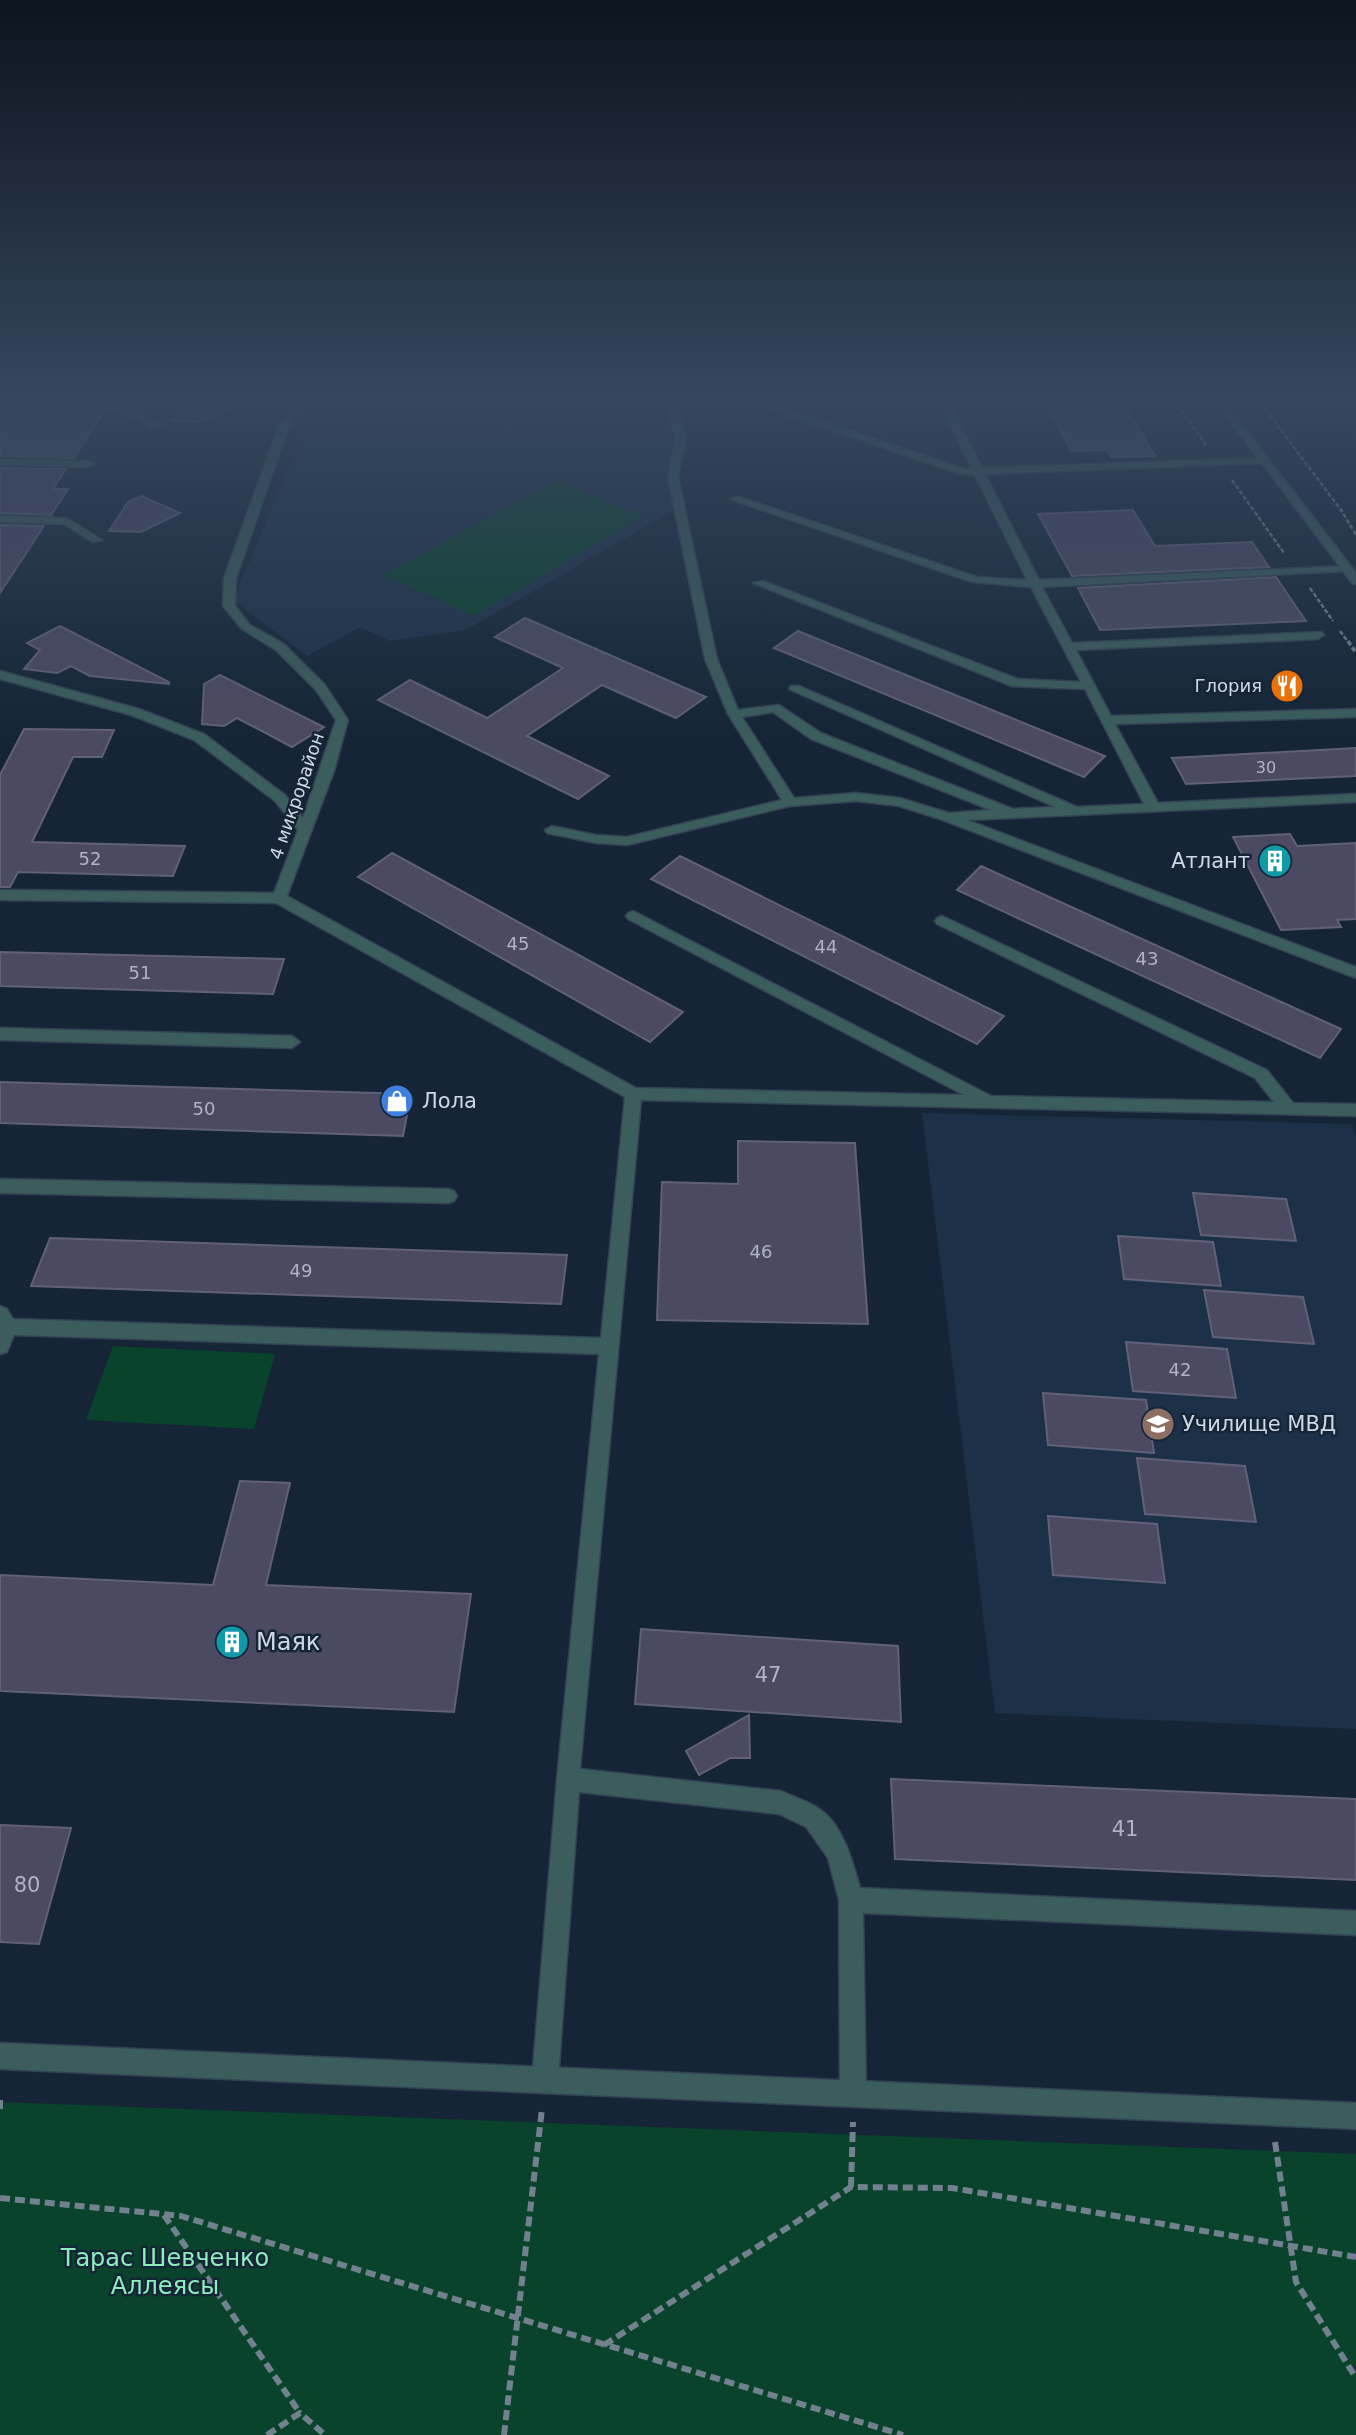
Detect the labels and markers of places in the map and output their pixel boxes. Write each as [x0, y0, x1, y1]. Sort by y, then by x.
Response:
restaurant icon: Глория [1268, 667, 1306, 705]
place label: Глория [1195, 675, 1262, 696]
building icon: Атлант [1256, 842, 1294, 880]
place label: Атлант [1171, 849, 1250, 873]
shop icon: Лола [378, 1082, 416, 1120]
place label: Лола [422, 1089, 477, 1113]
school or university icon: Училище МВД [1139, 1405, 1177, 1443]
place label: Училище МВД [1182, 1412, 1336, 1436]
building icon: Маяк [213, 1623, 251, 1661]
place label: Маяк [256, 1628, 320, 1656]

